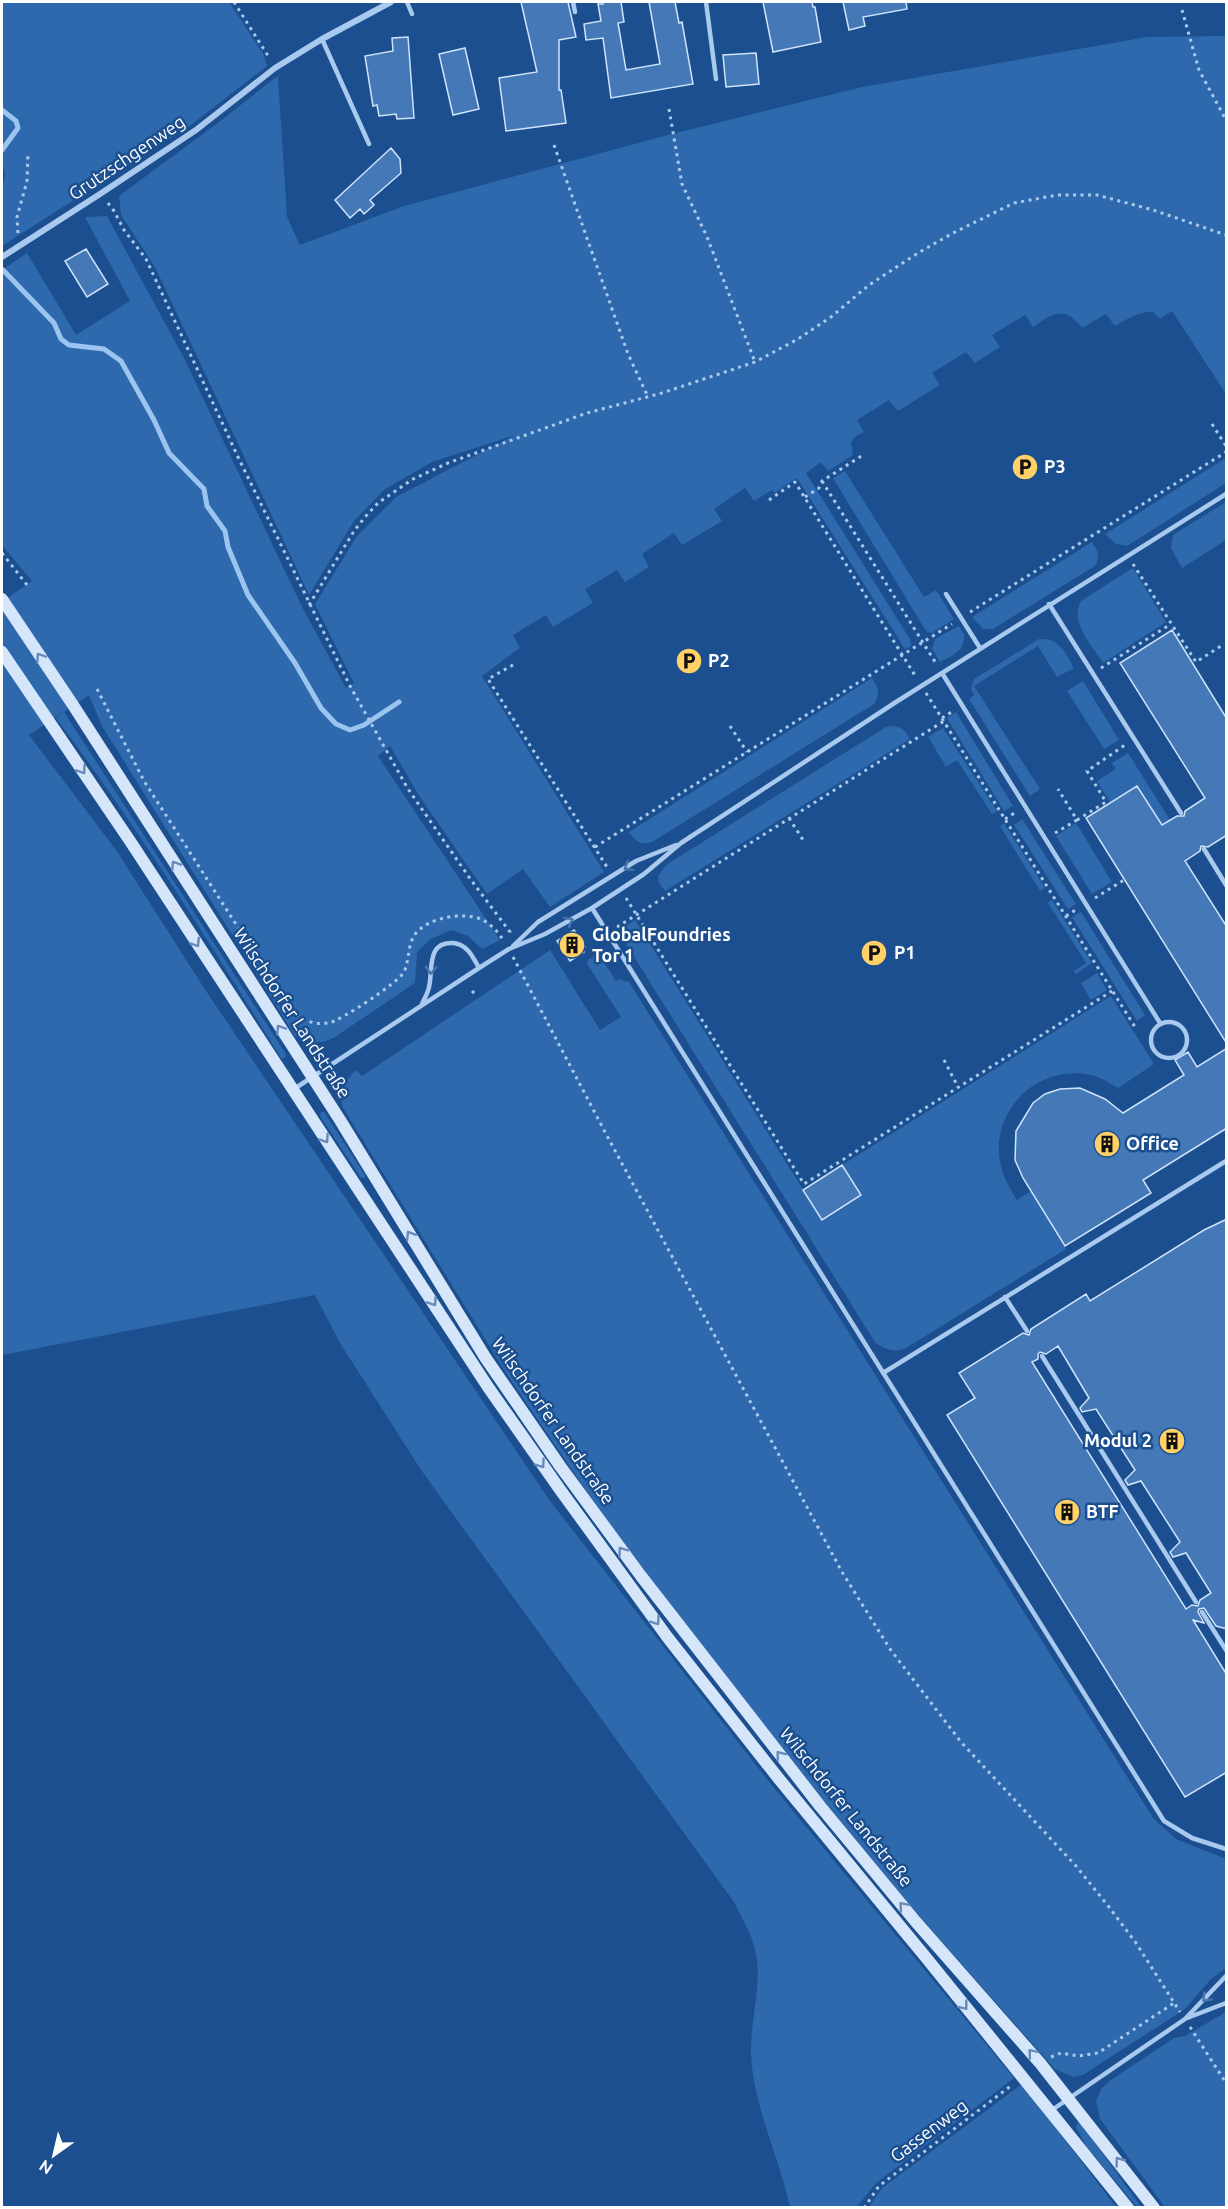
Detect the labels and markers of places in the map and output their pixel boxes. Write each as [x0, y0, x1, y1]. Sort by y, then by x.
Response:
parking icon: P3 [1010, 452, 1040, 482]
place label: P3 [1044, 456, 1066, 476]
parking icon: P2 [674, 646, 704, 676]
place label: P2 [708, 650, 730, 670]
place label: GlobalFoundries Tor 1 [592, 924, 731, 965]
building icon: GlobalFoundries Tor 1 [557, 930, 587, 960]
parking icon: P1 [859, 938, 889, 968]
place label: P1 [894, 942, 916, 962]
building icon: Office [1092, 1129, 1122, 1159]
place label: Office [1126, 1133, 1179, 1153]
building icon: Modul 2 [1157, 1426, 1187, 1456]
place label: Modul 2 [1084, 1430, 1152, 1450]
building icon: BTF [1052, 1497, 1082, 1527]
place label: BTF [1086, 1501, 1119, 1521]

